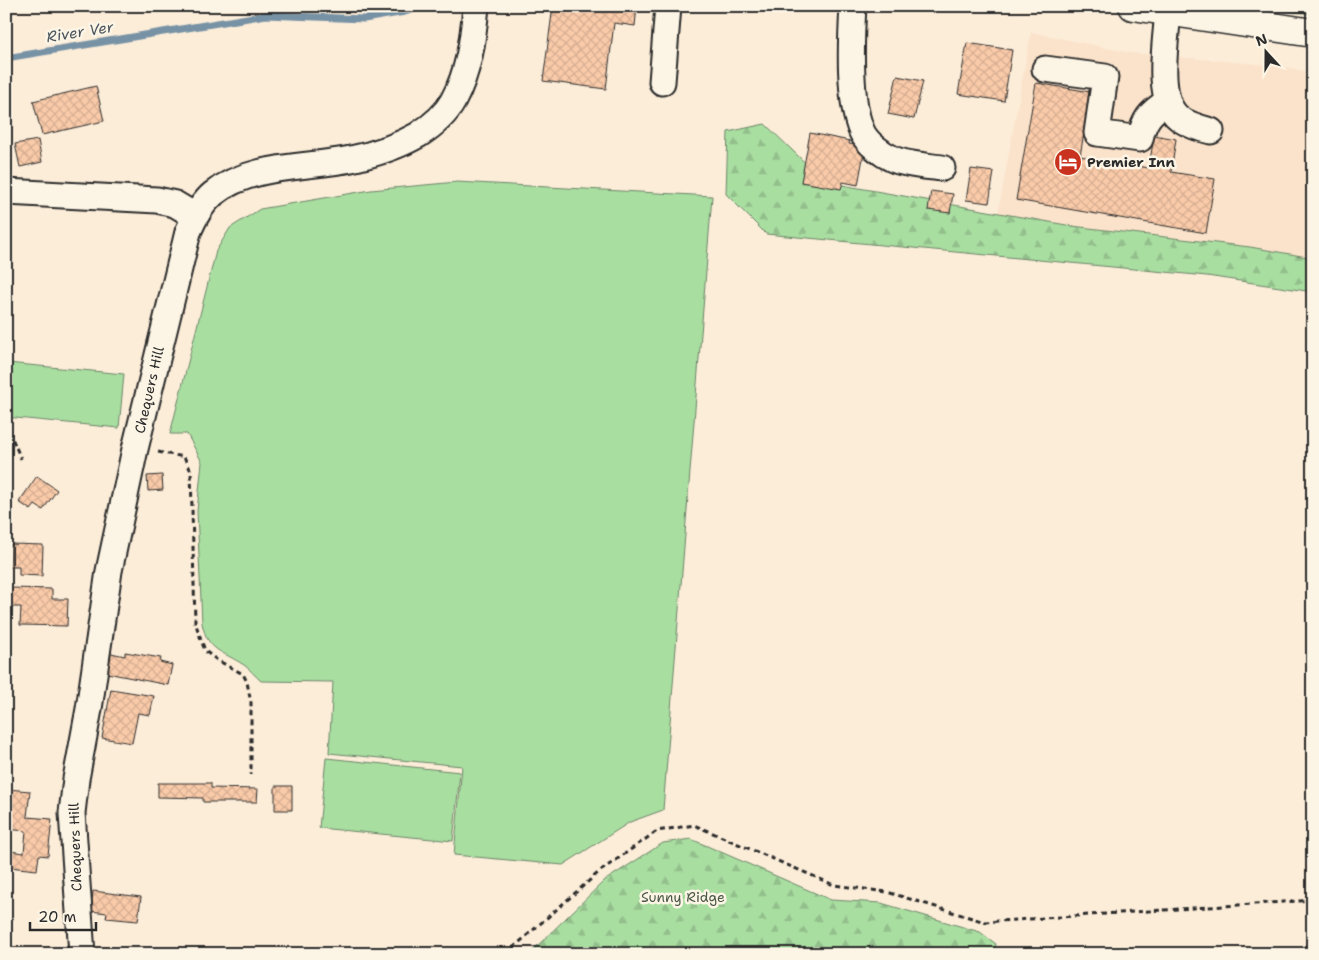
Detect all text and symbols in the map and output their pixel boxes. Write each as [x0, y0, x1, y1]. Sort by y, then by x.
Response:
water label: River Ver [45, 17, 116, 47]
north arrow [1242, 28, 1292, 78]
text: N [1253, 29, 1270, 50]
hotel icon: Premier Inn [1053, 147, 1083, 177]
place label: Premier Inn [1087, 153, 1175, 171]
street label: Chequers Hill [130, 344, 168, 435]
street label: Chequers Hill [64, 802, 86, 892]
park label: Sunny Ridge [641, 888, 725, 906]
scale bar [30, 900, 96, 932]
text: 20 m [38, 907, 77, 927]

